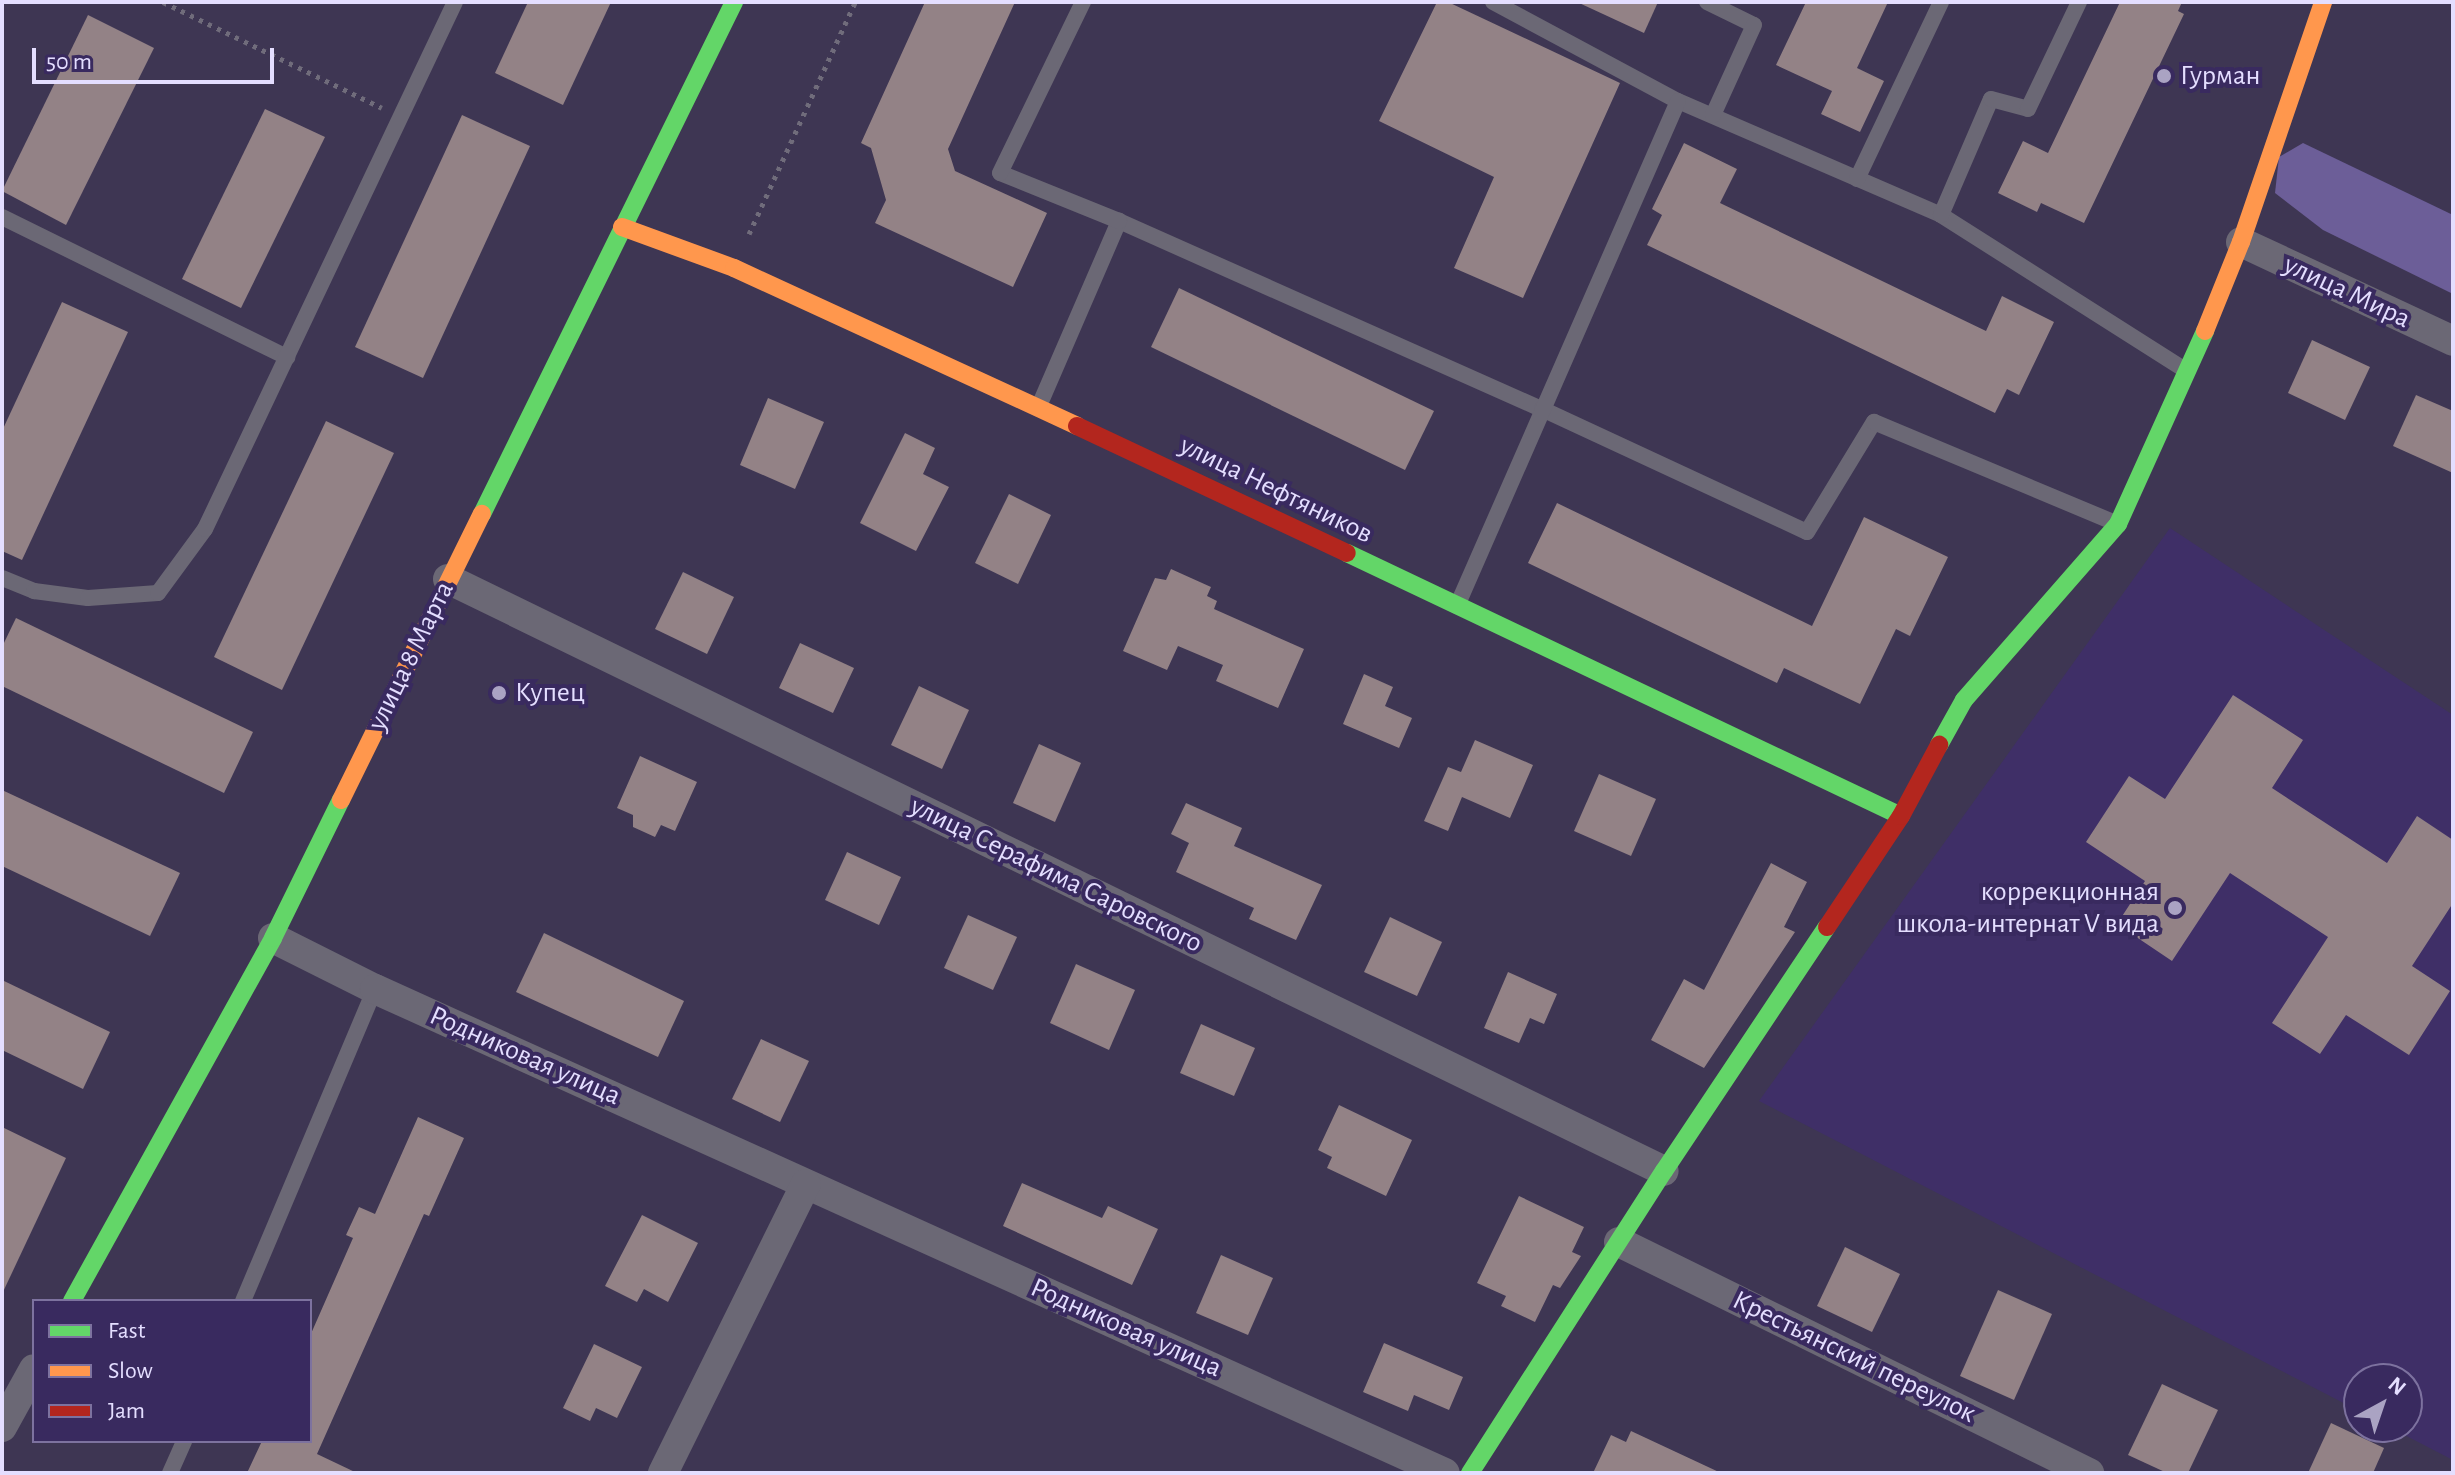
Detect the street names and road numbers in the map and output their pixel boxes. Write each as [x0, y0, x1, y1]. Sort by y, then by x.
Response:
street label: улица Мира [2278, 248, 2416, 336]
street label: улица Нефтяников [1174, 429, 1378, 551]
street label: улица 8 Марта [361, 576, 461, 736]
street label: улица Серафима Саровского [905, 790, 1207, 960]
street label: Родниковая улица [424, 999, 626, 1113]
street label: Родниковая улица [1025, 1271, 1227, 1385]
street label: Крестьянский переулок [1727, 1283, 1981, 1431]

